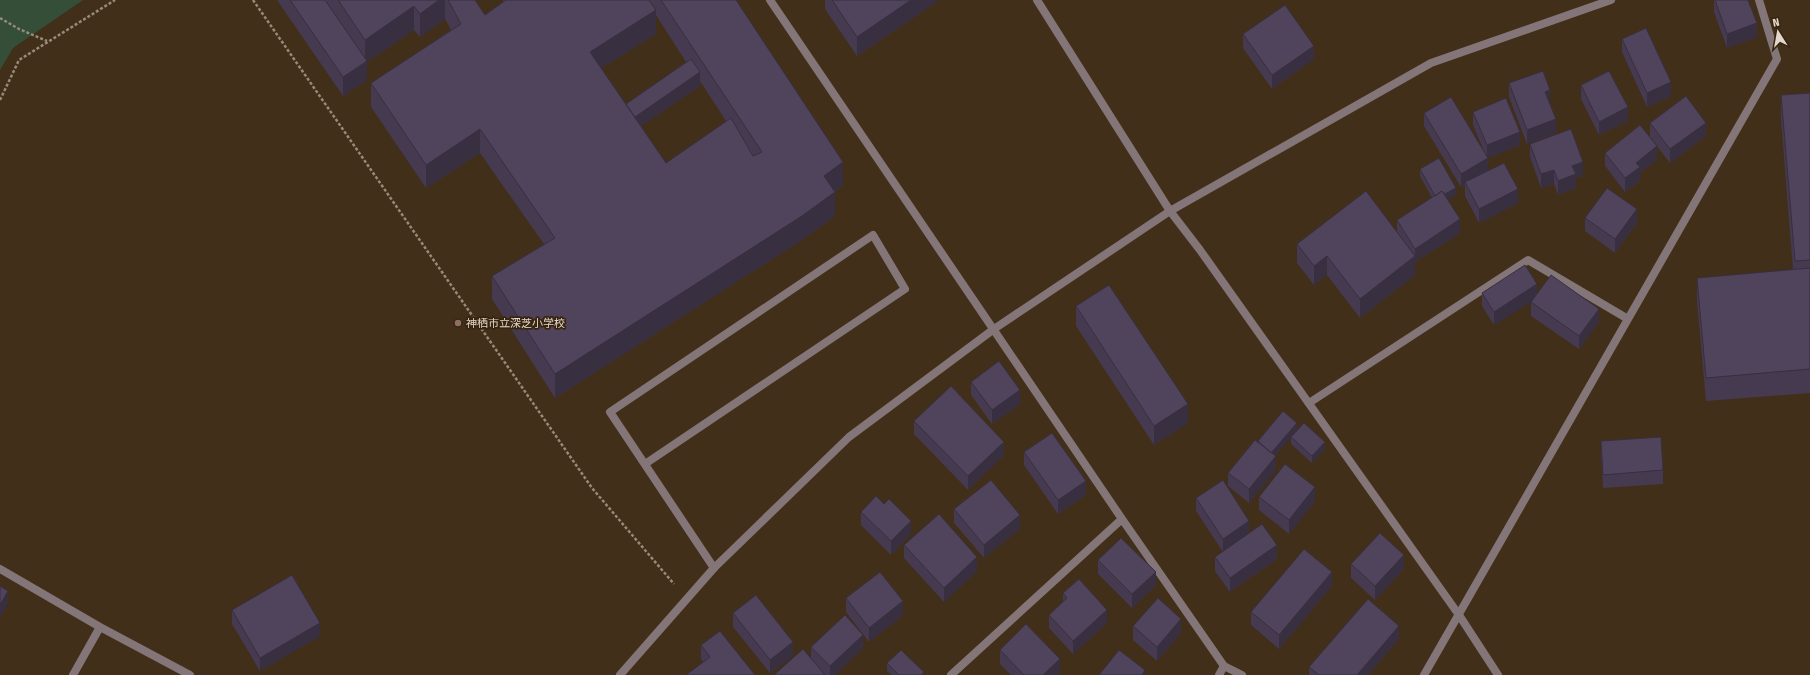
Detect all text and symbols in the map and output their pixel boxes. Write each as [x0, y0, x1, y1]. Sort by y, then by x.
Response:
north arrow [1758, 12, 1798, 52]
text: N [1772, 16, 1781, 30]
place label: 神栖市立深芝小学校 [466, 317, 565, 330]
marker: 神栖市立深芝小学校 [453, 318, 463, 328]

